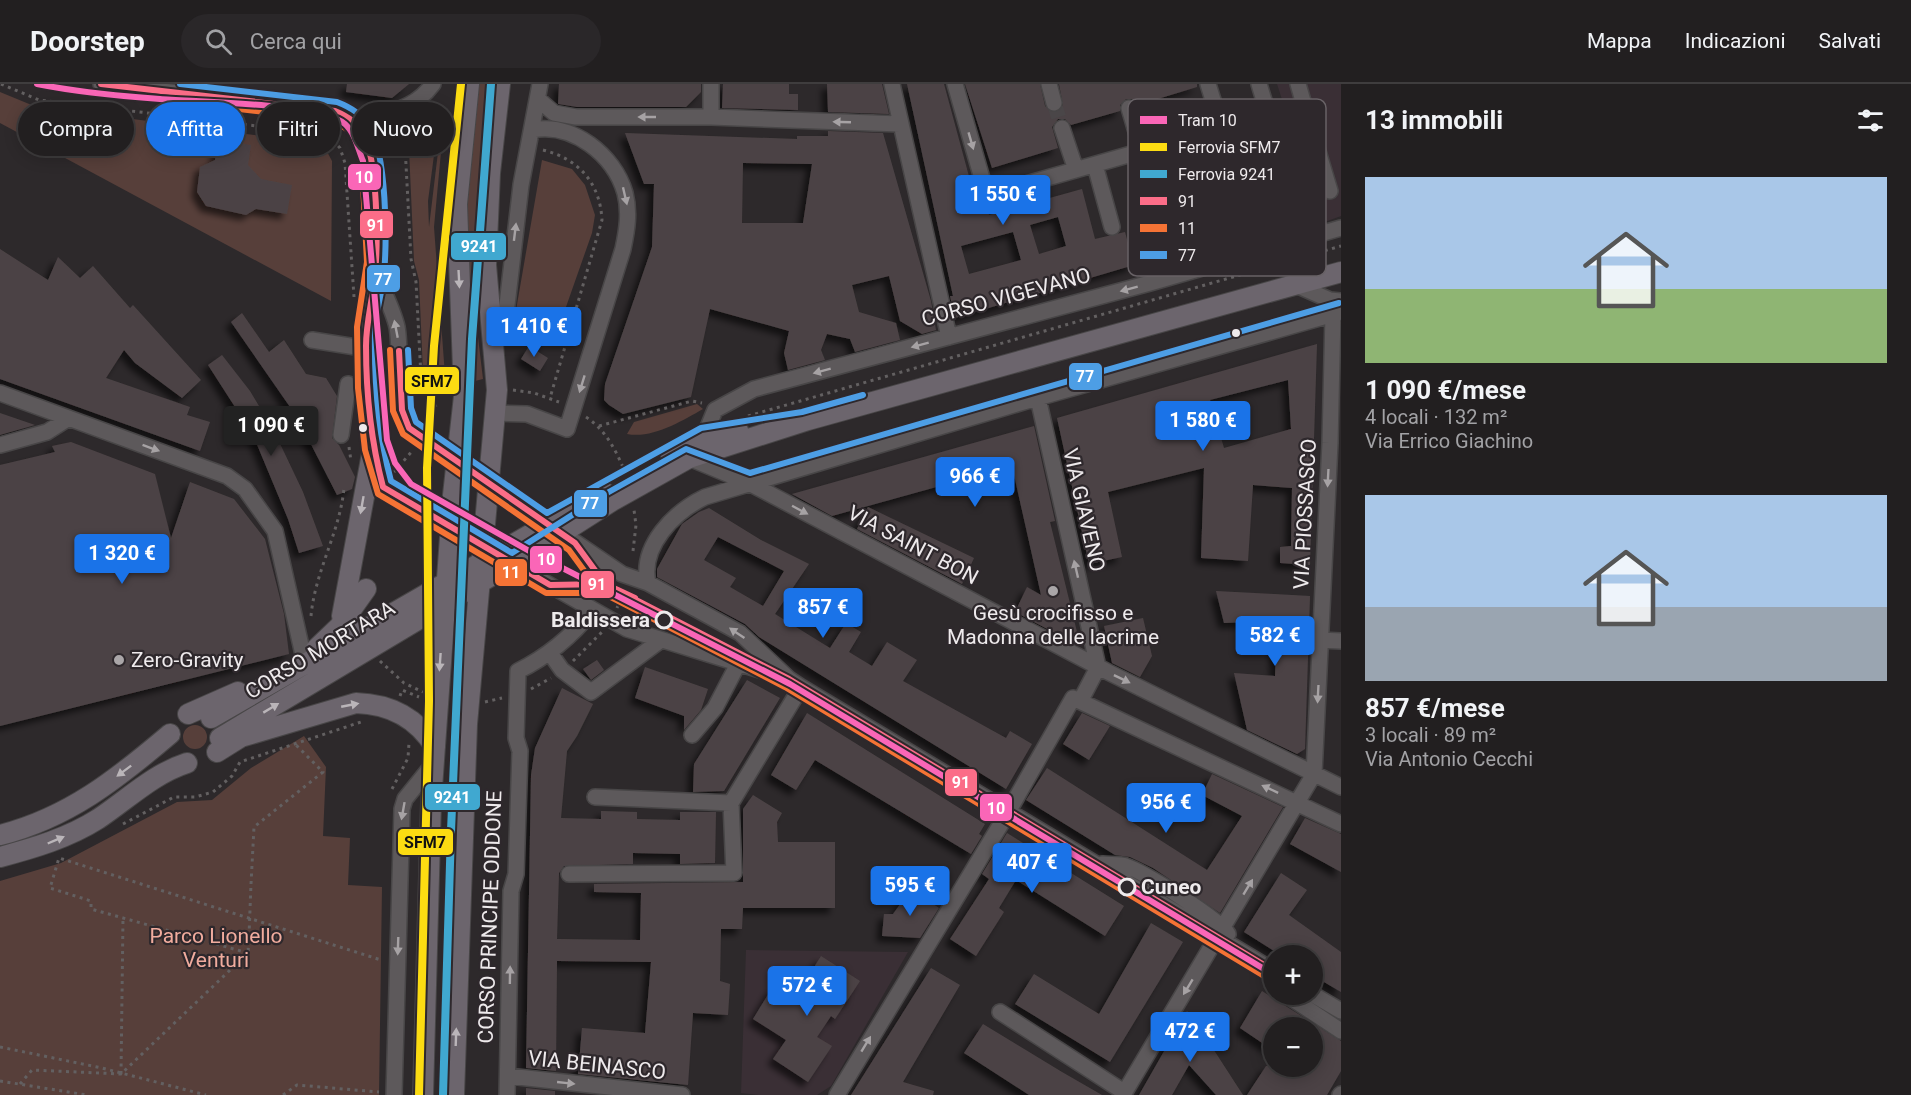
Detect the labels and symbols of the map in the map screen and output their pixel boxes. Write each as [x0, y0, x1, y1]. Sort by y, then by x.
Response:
legend [1128, 99, 1326, 276]
text: Tram 10 [1178, 111, 1237, 130]
one-way arrow [637, 112, 656, 122]
one-way arrow [832, 117, 851, 126]
one-way arrow [967, 132, 976, 150]
text: Ferrovia SFM7 [1178, 138, 1280, 157]
line badge: 10 [347, 163, 382, 191]
text: Ferrovia 9241 [1178, 165, 1275, 184]
text: 10 [355, 168, 373, 187]
pin: 1 550 € [948, 175, 1058, 226]
one-way arrow [620, 187, 630, 206]
text: 91 [1178, 192, 1196, 211]
line badge: 91 [359, 210, 394, 239]
text: 91 [367, 216, 385, 235]
text: 11 [1178, 219, 1196, 238]
one-way arrow [510, 223, 520, 242]
line badge: 9241 [450, 232, 507, 261]
text: 9241 [461, 237, 497, 256]
text: 77 [1178, 246, 1196, 265]
street label: CORSO VIGEVANO [919, 263, 1093, 331]
line badge: 77 [366, 264, 401, 293]
text: 77 [374, 270, 392, 289]
one-way arrow [454, 270, 463, 289]
one-way arrow [1120, 285, 1138, 294]
pin: 1 410 € [479, 307, 589, 358]
one-way arrow [391, 320, 400, 339]
unlabelled marker [1230, 327, 1242, 339]
one-way arrow [911, 341, 929, 350]
line badge: 77 [1068, 362, 1103, 391]
line badge: SFM7 [404, 366, 460, 395]
one-way arrow [813, 367, 831, 376]
text: 77 [1076, 367, 1094, 386]
text: SFM7 [411, 372, 453, 391]
one-way arrow [577, 375, 586, 393]
pin: 1 580 € [1148, 401, 1258, 452]
pin: 1 090 € [216, 406, 326, 457]
unlabelled marker [357, 422, 369, 434]
street label: VIA PIOSSASCO [1289, 438, 1321, 590]
one-way arrow [142, 444, 160, 453]
street label: VIA GIAVENO [1058, 446, 1110, 574]
pin: 966 € [933, 457, 1017, 508]
one-way arrow [1324, 468, 1333, 487]
line badge: 77 [573, 489, 608, 518]
text: 77 [581, 494, 599, 513]
one-way arrow [358, 496, 367, 515]
street label: VIA SAINT BON [844, 500, 982, 590]
one-way arrow [792, 505, 809, 515]
pin: 1 320 € [67, 534, 177, 585]
line badge: 10 [529, 545, 563, 574]
text: 10 [537, 550, 555, 569]
line badge: 11 [494, 558, 528, 587]
one-way arrow [1070, 559, 1080, 578]
text: 11 [502, 563, 520, 582]
line badge: 91 [580, 570, 615, 599]
text: 91 [588, 575, 606, 594]
marker: Gesù crocifisso e Madonna delle lacrime [1046, 584, 1060, 598]
pin: 857 € [781, 588, 865, 639]
street label: CORSO MORTARA [241, 596, 399, 704]
place label: Gesù crocifisso e Madonna delle lacrime [947, 601, 1159, 649]
place label: Baldissera [551, 608, 650, 632]
marker: Baldissera [655, 611, 673, 629]
pin: 582 € [1233, 616, 1317, 667]
one-way arrow [729, 627, 745, 638]
place label: Zero-Gravity [131, 648, 244, 672]
marker: Zero-Gravity [112, 653, 126, 667]
one-way arrow [436, 653, 445, 672]
one-way arrow [1113, 674, 1130, 683]
one-way arrow [1313, 684, 1322, 703]
one-way arrow [341, 700, 360, 709]
one-way arrow [263, 703, 280, 713]
one-way arrow [117, 764, 132, 776]
line badge: 91 [944, 768, 978, 797]
text: 91 [952, 773, 970, 792]
line badge: 9241 [424, 783, 481, 811]
pin: 956 € [1124, 783, 1208, 834]
one-way arrow [1261, 785, 1278, 794]
text: 9241 [434, 788, 470, 807]
street label: CORSO PRINCIPE ODDONE [474, 790, 506, 1044]
line badge: 10 [979, 793, 1013, 822]
text: 10 [987, 799, 1005, 818]
one-way arrow [398, 802, 407, 821]
line badge: SFM7 [397, 828, 454, 856]
text: SFM7 [404, 833, 446, 852]
one-way arrow [47, 835, 65, 844]
pin: 407 € [990, 843, 1074, 894]
pin: 595 € [868, 866, 952, 917]
place label: Cuneo [1141, 875, 1202, 899]
marker: Cuneo [1118, 878, 1136, 896]
one-way arrow [1242, 879, 1253, 895]
park label: Parco Lionello Venturi [150, 924, 283, 972]
one-way arrow [393, 937, 403, 956]
one-way arrow [505, 966, 515, 985]
pin: 572 € [765, 966, 849, 1017]
one-way arrow [1182, 979, 1193, 995]
pin: 472 € [1148, 1012, 1232, 1063]
one-way arrow [451, 1027, 461, 1046]
one-way arrow [860, 1036, 871, 1052]
street label: VIA BEINASCO [527, 1046, 667, 1084]
one-way arrow [556, 1078, 575, 1088]

